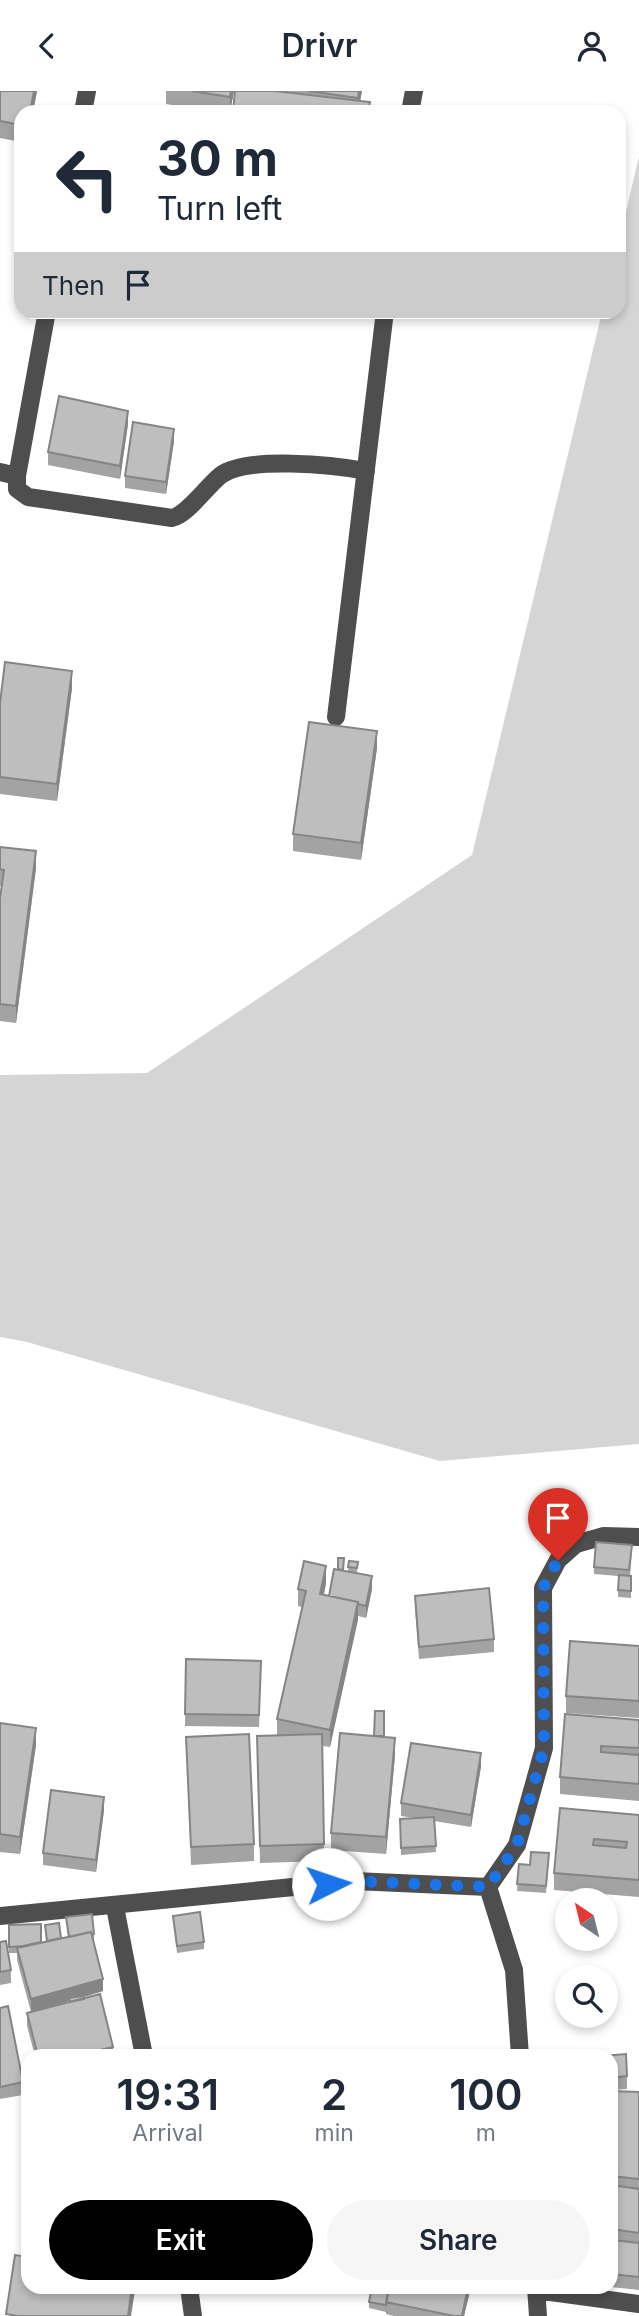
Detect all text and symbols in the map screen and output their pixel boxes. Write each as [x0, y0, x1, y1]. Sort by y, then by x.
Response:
text: Drivr [282, 26, 357, 65]
icon: back [28, 27, 66, 65]
icon: person [573, 27, 611, 65]
text: 30 m [157, 129, 278, 188]
icon: left [42, 133, 133, 224]
text: Turn left [157, 189, 282, 228]
icon: arrive [119, 266, 157, 304]
text: Then [42, 270, 105, 301]
pin [528, 1488, 588, 1560]
icon: arrive [539, 1499, 577, 1537]
position arrow [291, 1847, 365, 1921]
north arrow [555, 1888, 618, 1951]
map controls [555, 1888, 618, 2028]
button: search [555, 1965, 618, 2028]
text: 19:31 [117, 2069, 219, 2120]
text: 2 [321, 2069, 347, 2120]
text: 100 [449, 2069, 522, 2120]
text: Arrival [132, 2119, 203, 2147]
text: min [315, 2119, 354, 2147]
text: m [476, 2119, 496, 2147]
button: Exit [49, 2200, 313, 2280]
button: Share [327, 2200, 590, 2280]

